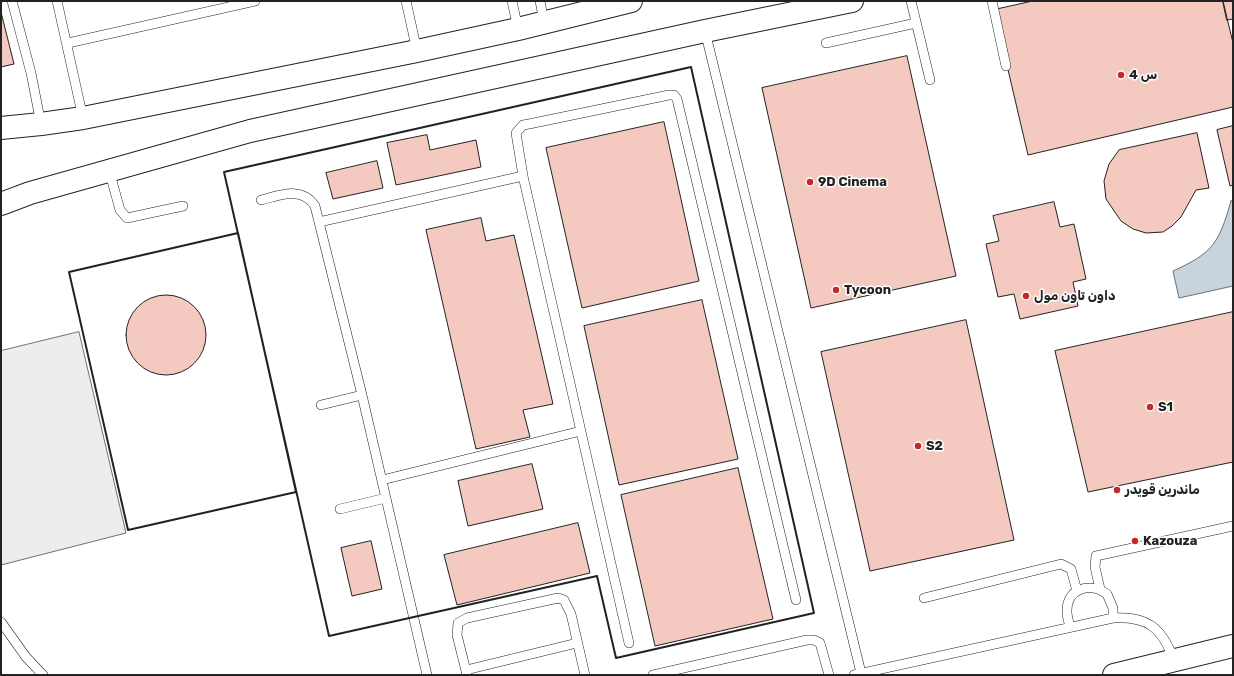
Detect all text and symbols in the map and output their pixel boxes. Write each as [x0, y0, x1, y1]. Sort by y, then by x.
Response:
place label: س 4 [1129, 67, 1157, 83]
marker: س 4 [1116, 70, 1126, 80]
place label: 9D Cinema [818, 174, 887, 190]
marker: 9D Cinema [805, 177, 815, 187]
place label: Tycoon [844, 282, 891, 298]
marker: Tycoon [831, 285, 841, 295]
place label: داون تاون مول [1034, 288, 1116, 304]
marker: داون تاون مول [1021, 291, 1031, 301]
place label: S1 [1158, 399, 1173, 415]
marker: S1 [1145, 402, 1155, 412]
place label: S2 [926, 438, 943, 454]
marker: S2 [913, 441, 923, 451]
place label: ماندرين قويدر [1125, 482, 1200, 498]
marker: ماندرين قويدر [1112, 485, 1122, 495]
place label: Kazouza [1143, 533, 1197, 549]
marker: Kazouza [1130, 536, 1140, 546]

